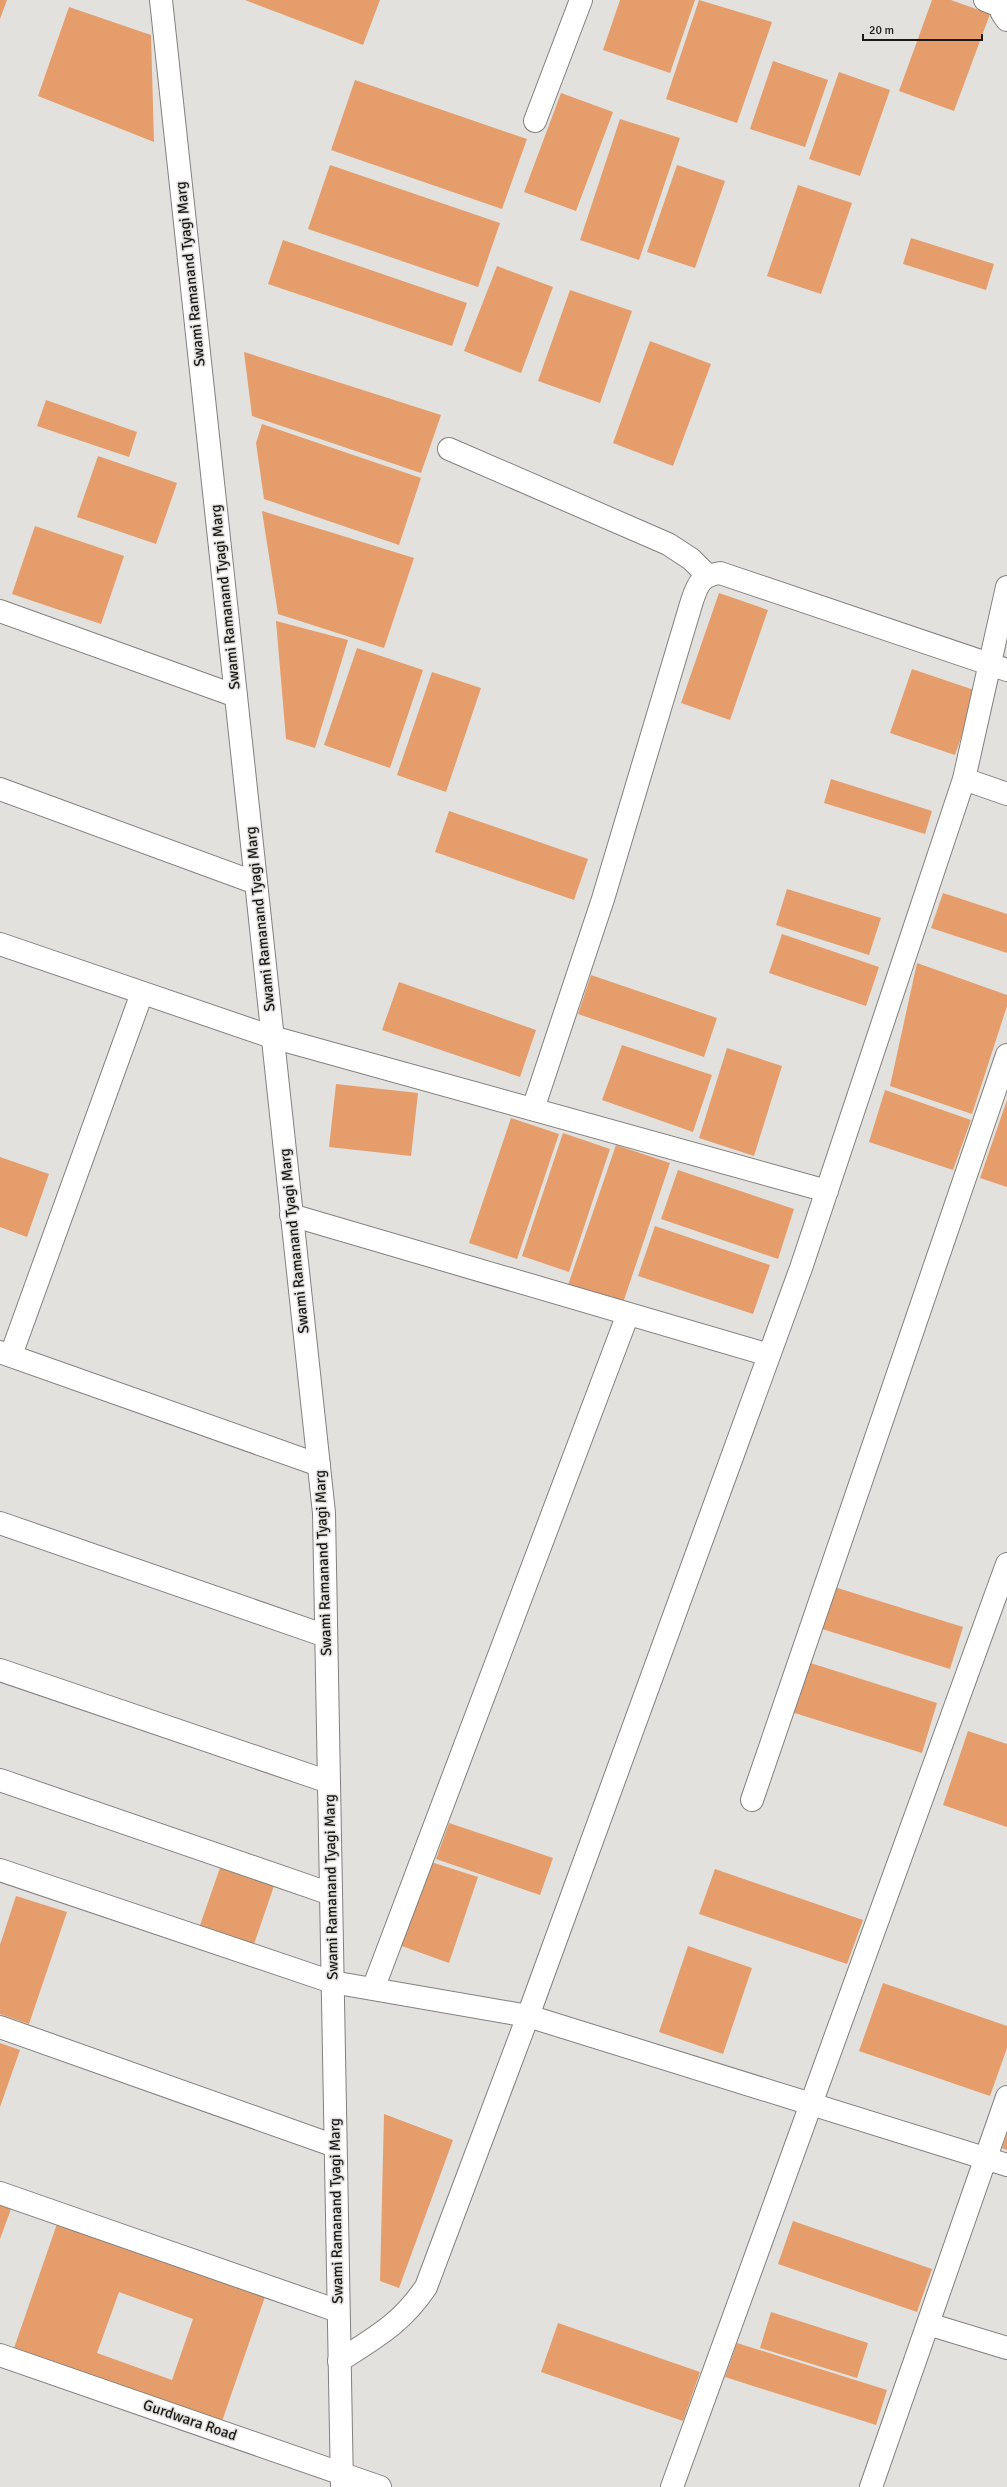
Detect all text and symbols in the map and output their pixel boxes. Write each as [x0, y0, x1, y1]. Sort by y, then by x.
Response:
scale bar [863, 16, 982, 42]
text: 20 m [869, 23, 894, 38]
street label: Swami Ramanand Tyagi Marg [171, 181, 209, 367]
street label: Swami Ramanand Tyagi Marg [206, 504, 244, 690]
street label: Swami Ramanand Tyagi Marg [241, 826, 279, 1012]
street label: Swami Ramanand Tyagi Marg [275, 1148, 313, 1334]
street label: Swami Ramanand Tyagi Marg [311, 1470, 335, 1656]
street label: Swami Ramanand Tyagi Marg [320, 1794, 342, 1980]
street label: Swami Ramanand Tyagi Marg [325, 2118, 347, 2304]
street label: Gurdwara Road [141, 2396, 239, 2444]

